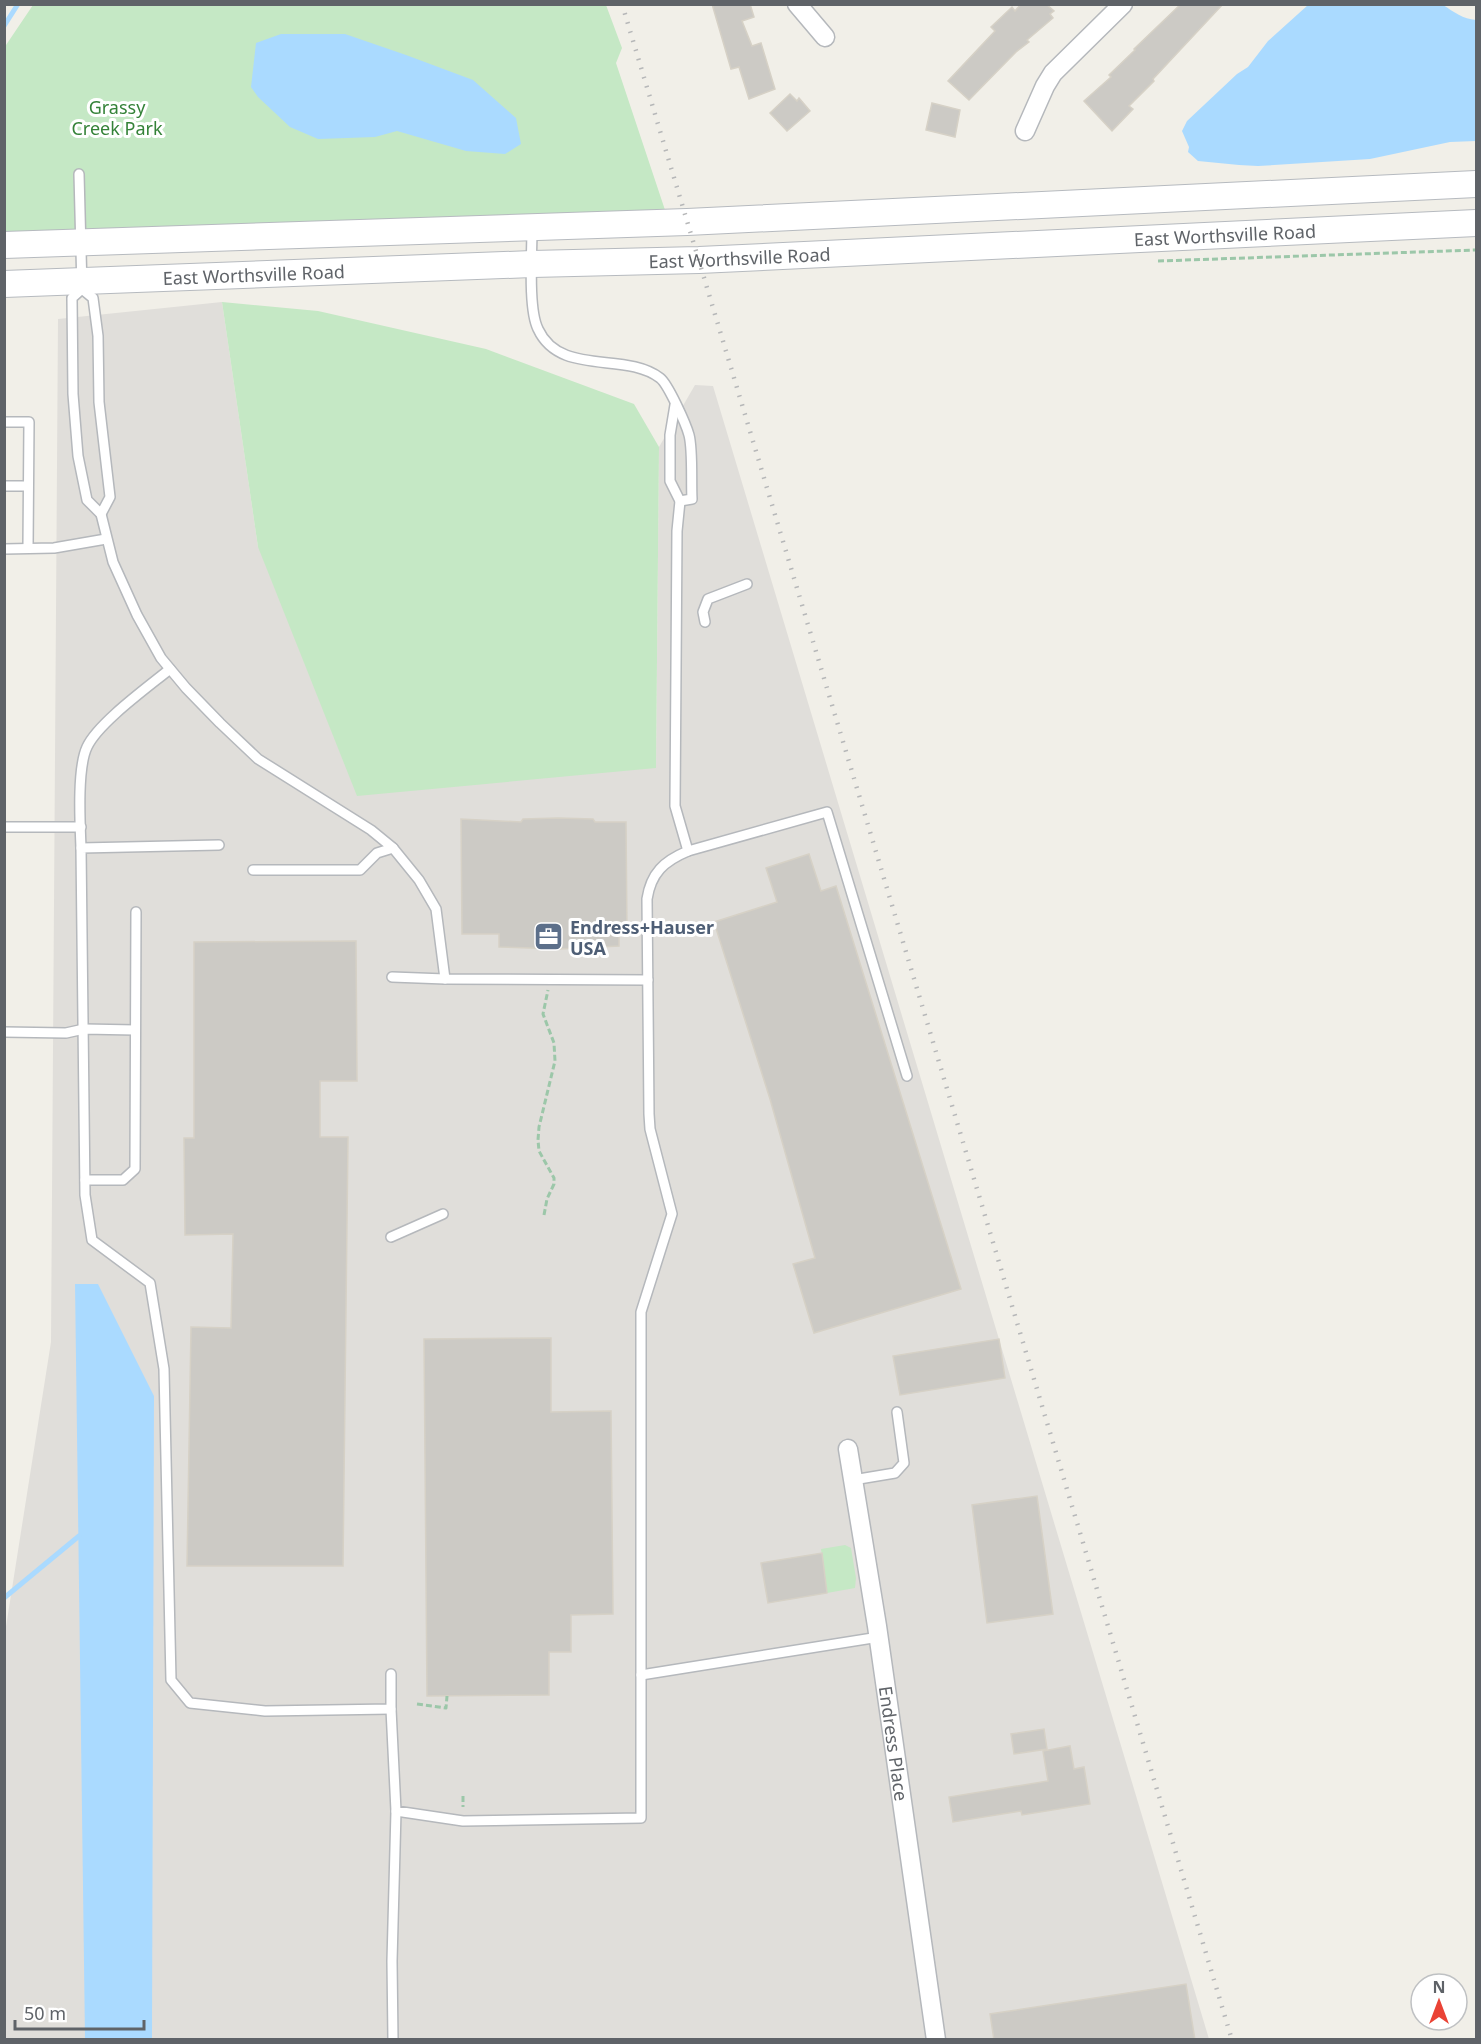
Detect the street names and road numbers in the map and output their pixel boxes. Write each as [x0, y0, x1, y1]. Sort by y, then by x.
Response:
street label: East Worthsville Road [1133, 219, 1317, 251]
street label: East Worthsville Road [648, 242, 831, 273]
street label: East Worthsville Road [162, 259, 345, 290]
street label: Endress Place [874, 1684, 914, 1802]

